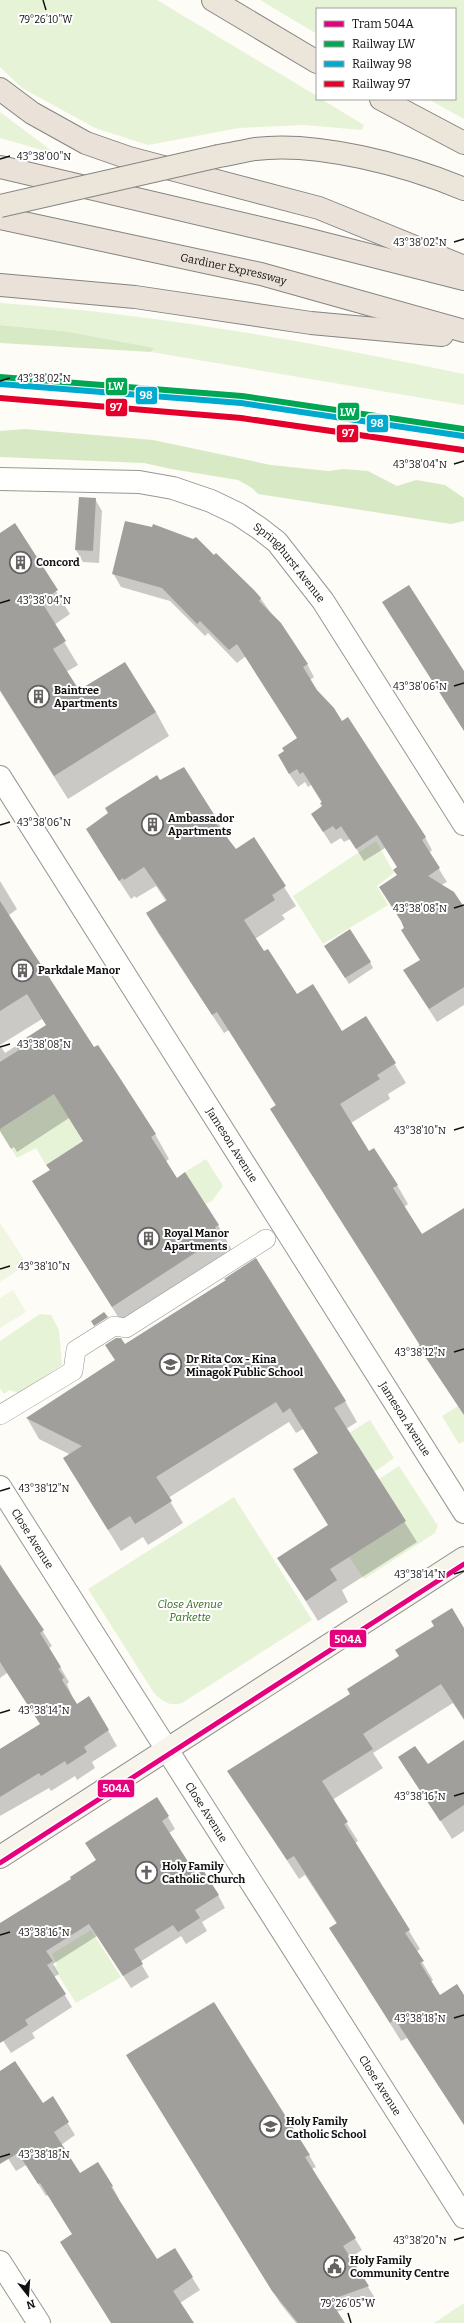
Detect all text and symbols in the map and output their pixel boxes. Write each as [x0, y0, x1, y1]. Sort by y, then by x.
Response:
legend [316, 8, 456, 100]
text: 79°26'10"W [19, 14, 73, 26]
text: Tram 504A [352, 17, 414, 31]
text: Railway LW [352, 37, 416, 51]
text: Railway 98 [352, 57, 412, 71]
text: Railway 97 [352, 77, 410, 91]
text: 43°38'00"N [17, 151, 71, 163]
text: 43°38'02"N [393, 237, 447, 249]
street label: Gardiner Expressway [179, 251, 288, 288]
text: 43°38'02"N [17, 373, 71, 385]
line badge: LW [105, 377, 128, 396]
text: LW [108, 380, 125, 393]
line badge: 98 [135, 386, 158, 405]
text: 98 [139, 389, 153, 402]
line badge: 97 [105, 398, 128, 417]
text: 97 [110, 401, 122, 414]
line badge: LW [337, 402, 360, 421]
text: LW [340, 406, 357, 419]
line badge: 98 [366, 414, 389, 433]
text: 98 [370, 417, 384, 430]
line badge: 97 [336, 424, 359, 443]
text: 97 [342, 427, 354, 440]
text: 43°38'04"N [393, 459, 447, 471]
street label: Springhurst Avenue [251, 520, 328, 605]
building icon: Concord [7, 549, 33, 575]
place label: Concord [36, 556, 80, 569]
text: 43°38'04"N [17, 595, 71, 607]
text: 43°38'06"N [393, 681, 447, 693]
building icon: Baintree Apartments [25, 683, 51, 709]
place label: Baintree Apartments [54, 684, 118, 710]
building icon: Ambassador Apartments [139, 811, 165, 837]
place label: Ambassador Apartments [168, 812, 235, 838]
text: 43°38'06"N [17, 817, 71, 829]
text: 43°38'08"N [393, 903, 447, 915]
building icon: Parkdale Manor [9, 957, 35, 983]
place label: Parkdale Manor [38, 964, 121, 977]
text: 43°38'08"N [17, 1039, 71, 1051]
street label: Jameson Avenue [203, 1105, 260, 1185]
text: 43°38'10"N [394, 1125, 446, 1137]
building icon: Royal Manor Apartments [135, 1226, 161, 1252]
place label: Royal Manor Apartments [164, 1227, 230, 1253]
text: 43°38'10"N [18, 1261, 70, 1273]
text: 43°38'12"N [394, 1347, 446, 1359]
school or university icon: Dr Rita Cox - Kina Minagok Public School [157, 1352, 183, 1378]
place label: Dr Rita Cox - Kina Minagok Public School [186, 1353, 304, 1379]
street label: Jameson Avenue [376, 1379, 433, 1459]
text: 43°38'12"N [18, 1483, 70, 1495]
street label: Close Avenue [8, 1506, 56, 1571]
text: 43°38'14"N [394, 1569, 446, 1581]
park label: Close Avenue Parkette [157, 1598, 223, 1624]
line badge: 504A [329, 1629, 367, 1648]
text: 504A [334, 1633, 362, 1646]
text: 43°38'14"N [18, 1705, 70, 1717]
line badge: 504A [97, 1779, 135, 1798]
street label: Close Avenue [182, 1780, 230, 1845]
text: 504A [102, 1782, 130, 1795]
text: 43°38'16"N [394, 1791, 446, 1803]
church icon: Holy Family Catholic Church [134, 1859, 160, 1885]
place label: Holy Family Catholic Church [162, 1860, 245, 1886]
text: 43°38'16"N [18, 1927, 70, 1939]
text: 43°38'18"N [394, 2013, 446, 2025]
street label: Close Avenue [356, 2053, 404, 2118]
school or university icon: Holy Family Catholic School [257, 2114, 283, 2140]
place label: Holy Family Catholic School [286, 2115, 367, 2141]
text: 43°38'18"N [18, 2149, 70, 2161]
text: 43°38'20"N [393, 2235, 447, 2247]
public building icon: Holy Family Community Centre [321, 2253, 347, 2279]
place label: Holy Family Community Centre [350, 2254, 449, 2280]
north arrow [8, 2275, 48, 2315]
text: N [24, 2297, 37, 2312]
text: 79°26'05"W [321, 2298, 376, 2310]

